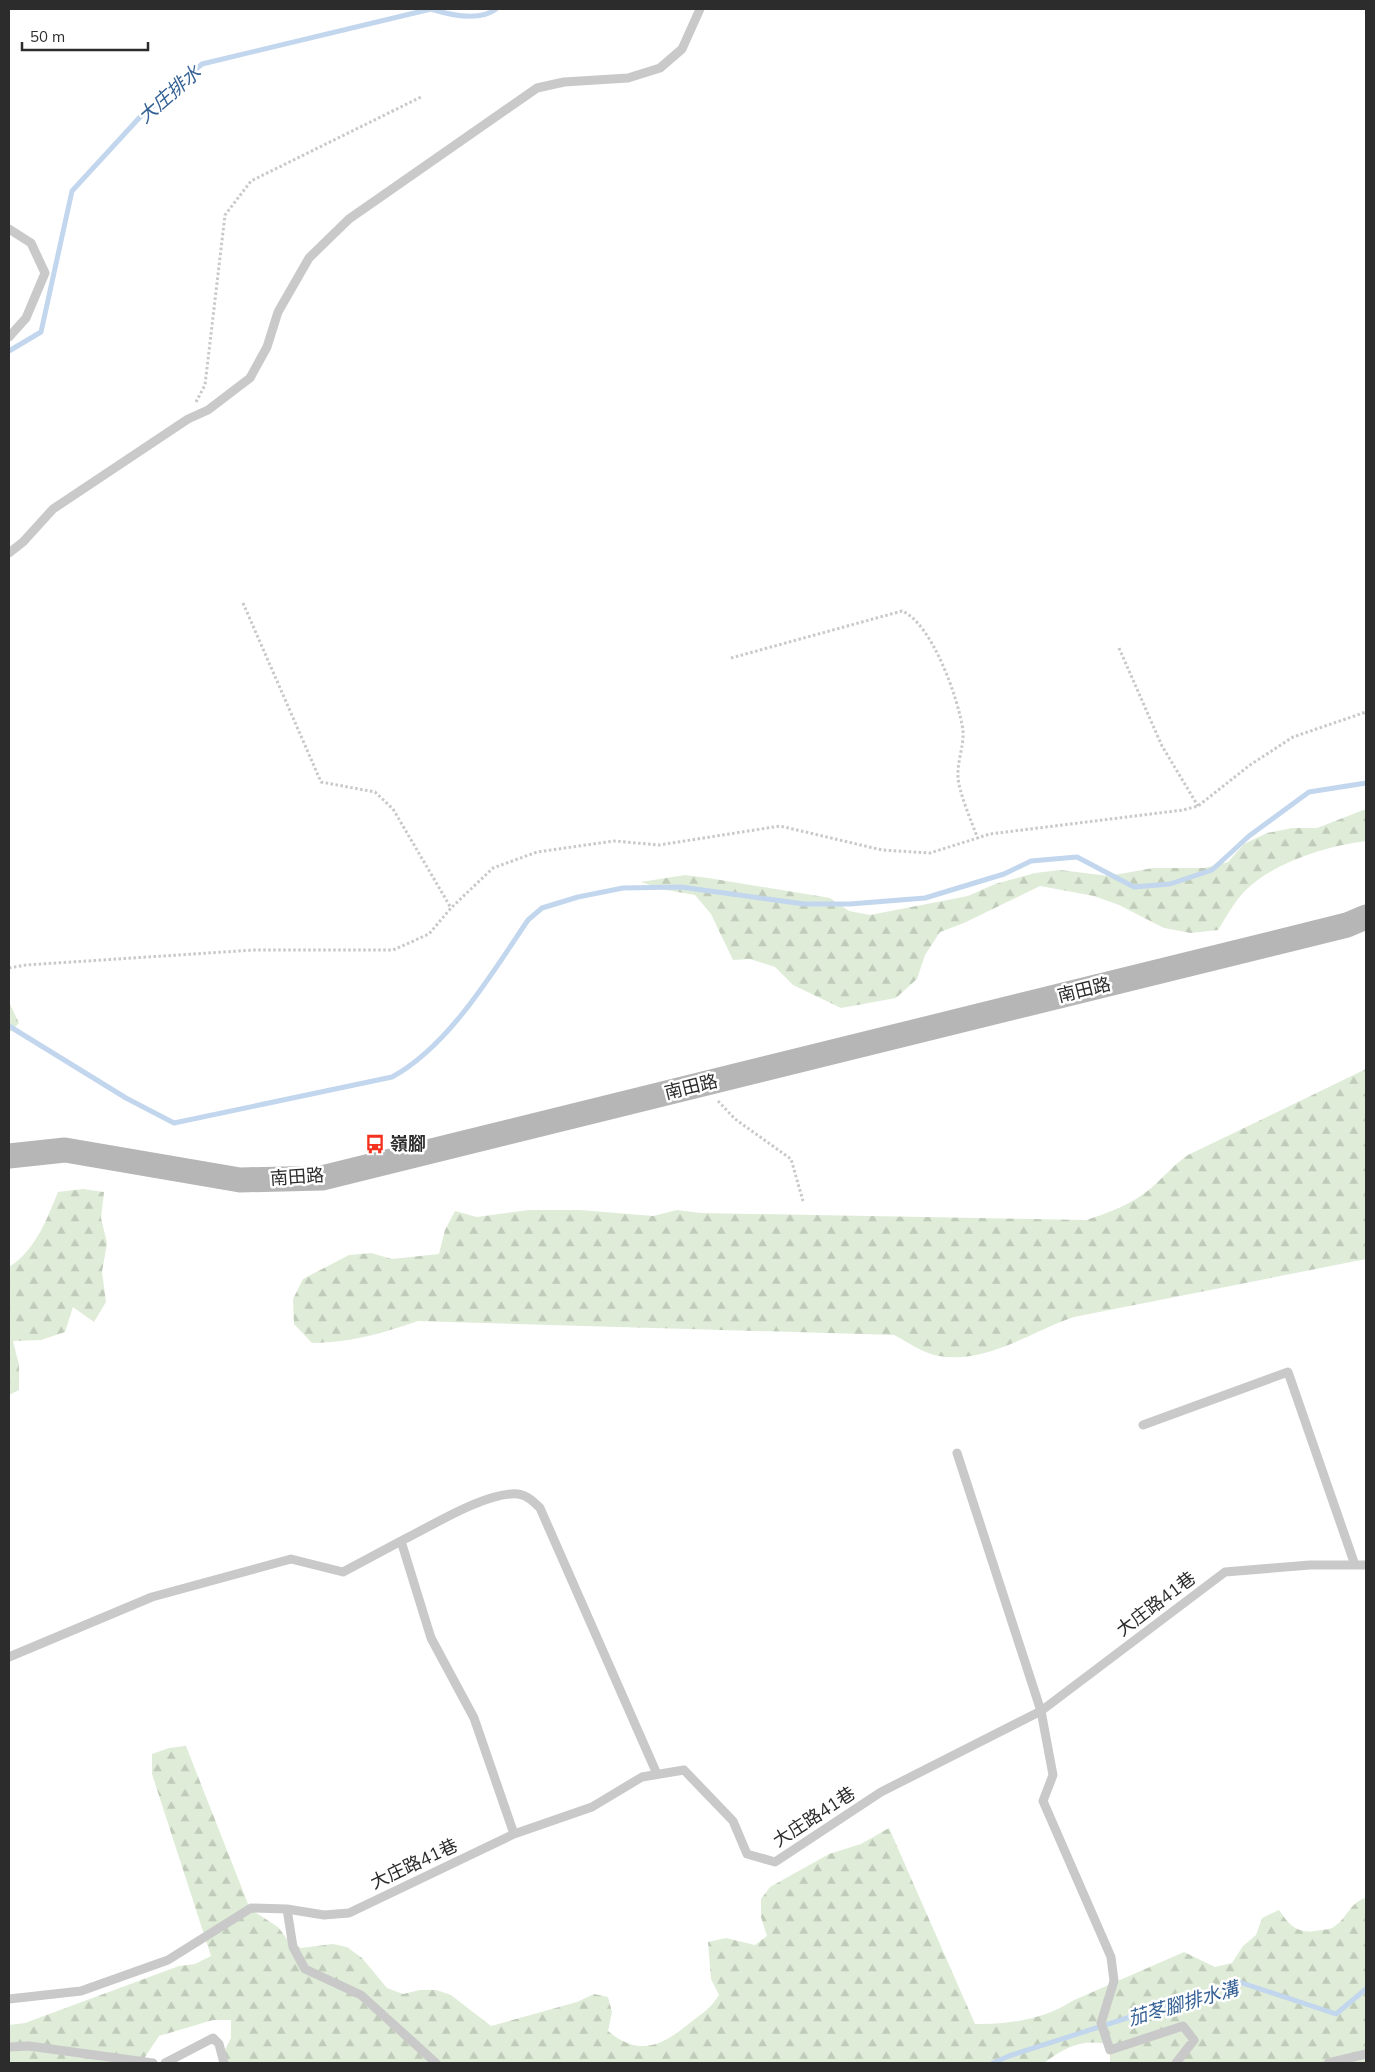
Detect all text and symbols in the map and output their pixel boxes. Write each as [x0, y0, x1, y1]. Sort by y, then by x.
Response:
scale bar [22, 20, 149, 52]
text: 50 m [30, 27, 65, 46]
water label: 大庄排水 [132, 59, 206, 128]
street label: 南田路 [1055, 972, 1113, 1007]
street label: 南田路 [662, 1069, 720, 1104]
place label: 嶺腳 [390, 1132, 426, 1155]
bus stop icon: 嶺腳 [364, 1133, 386, 1155]
street label: 南田路 [269, 1163, 325, 1190]
street label: 大庄路41巷 [1111, 1566, 1200, 1641]
street label: 大庄路41巷 [768, 1781, 859, 1852]
street label: 大庄路41巷 [367, 1833, 461, 1894]
water label: 茄苳腳排水溝 [1125, 1975, 1244, 2030]

